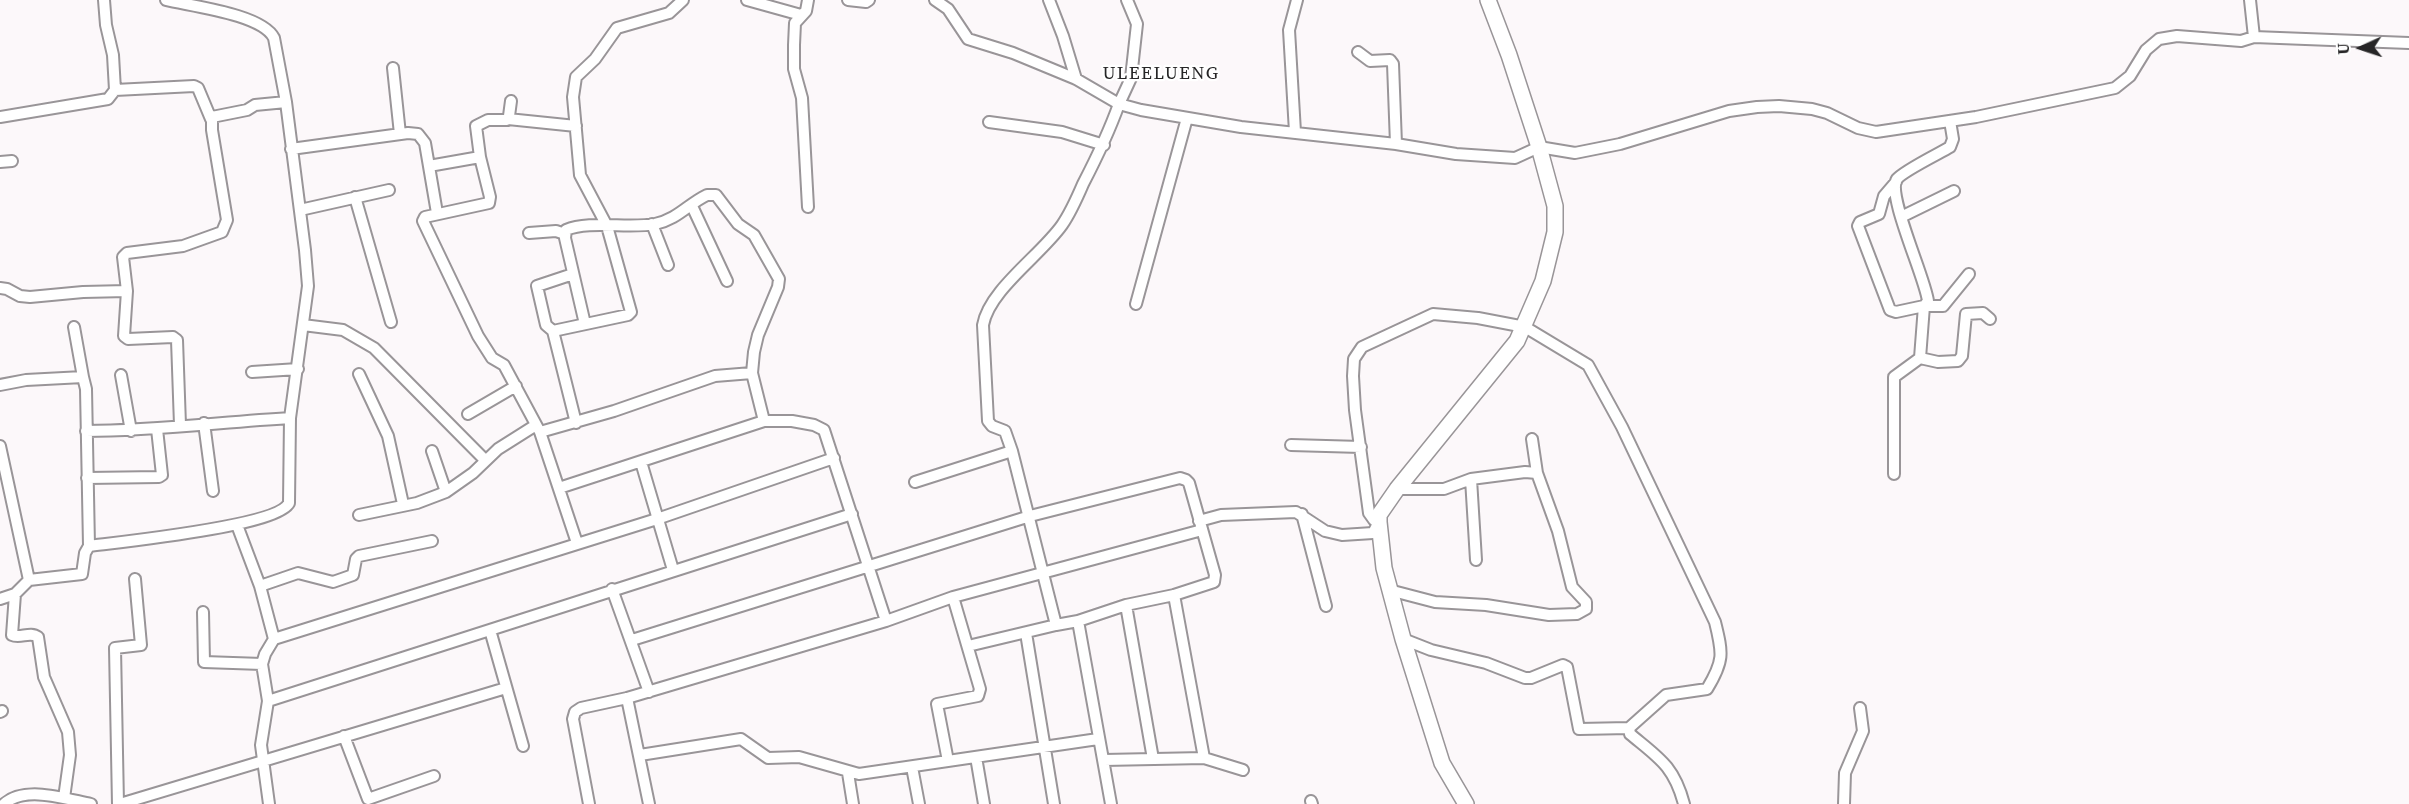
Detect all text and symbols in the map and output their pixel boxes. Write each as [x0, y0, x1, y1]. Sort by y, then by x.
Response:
north arrow [2331, 18, 2391, 78]
text: U [2332, 43, 2354, 55]
district label: ULEELUENG [1103, 63, 1219, 85]

